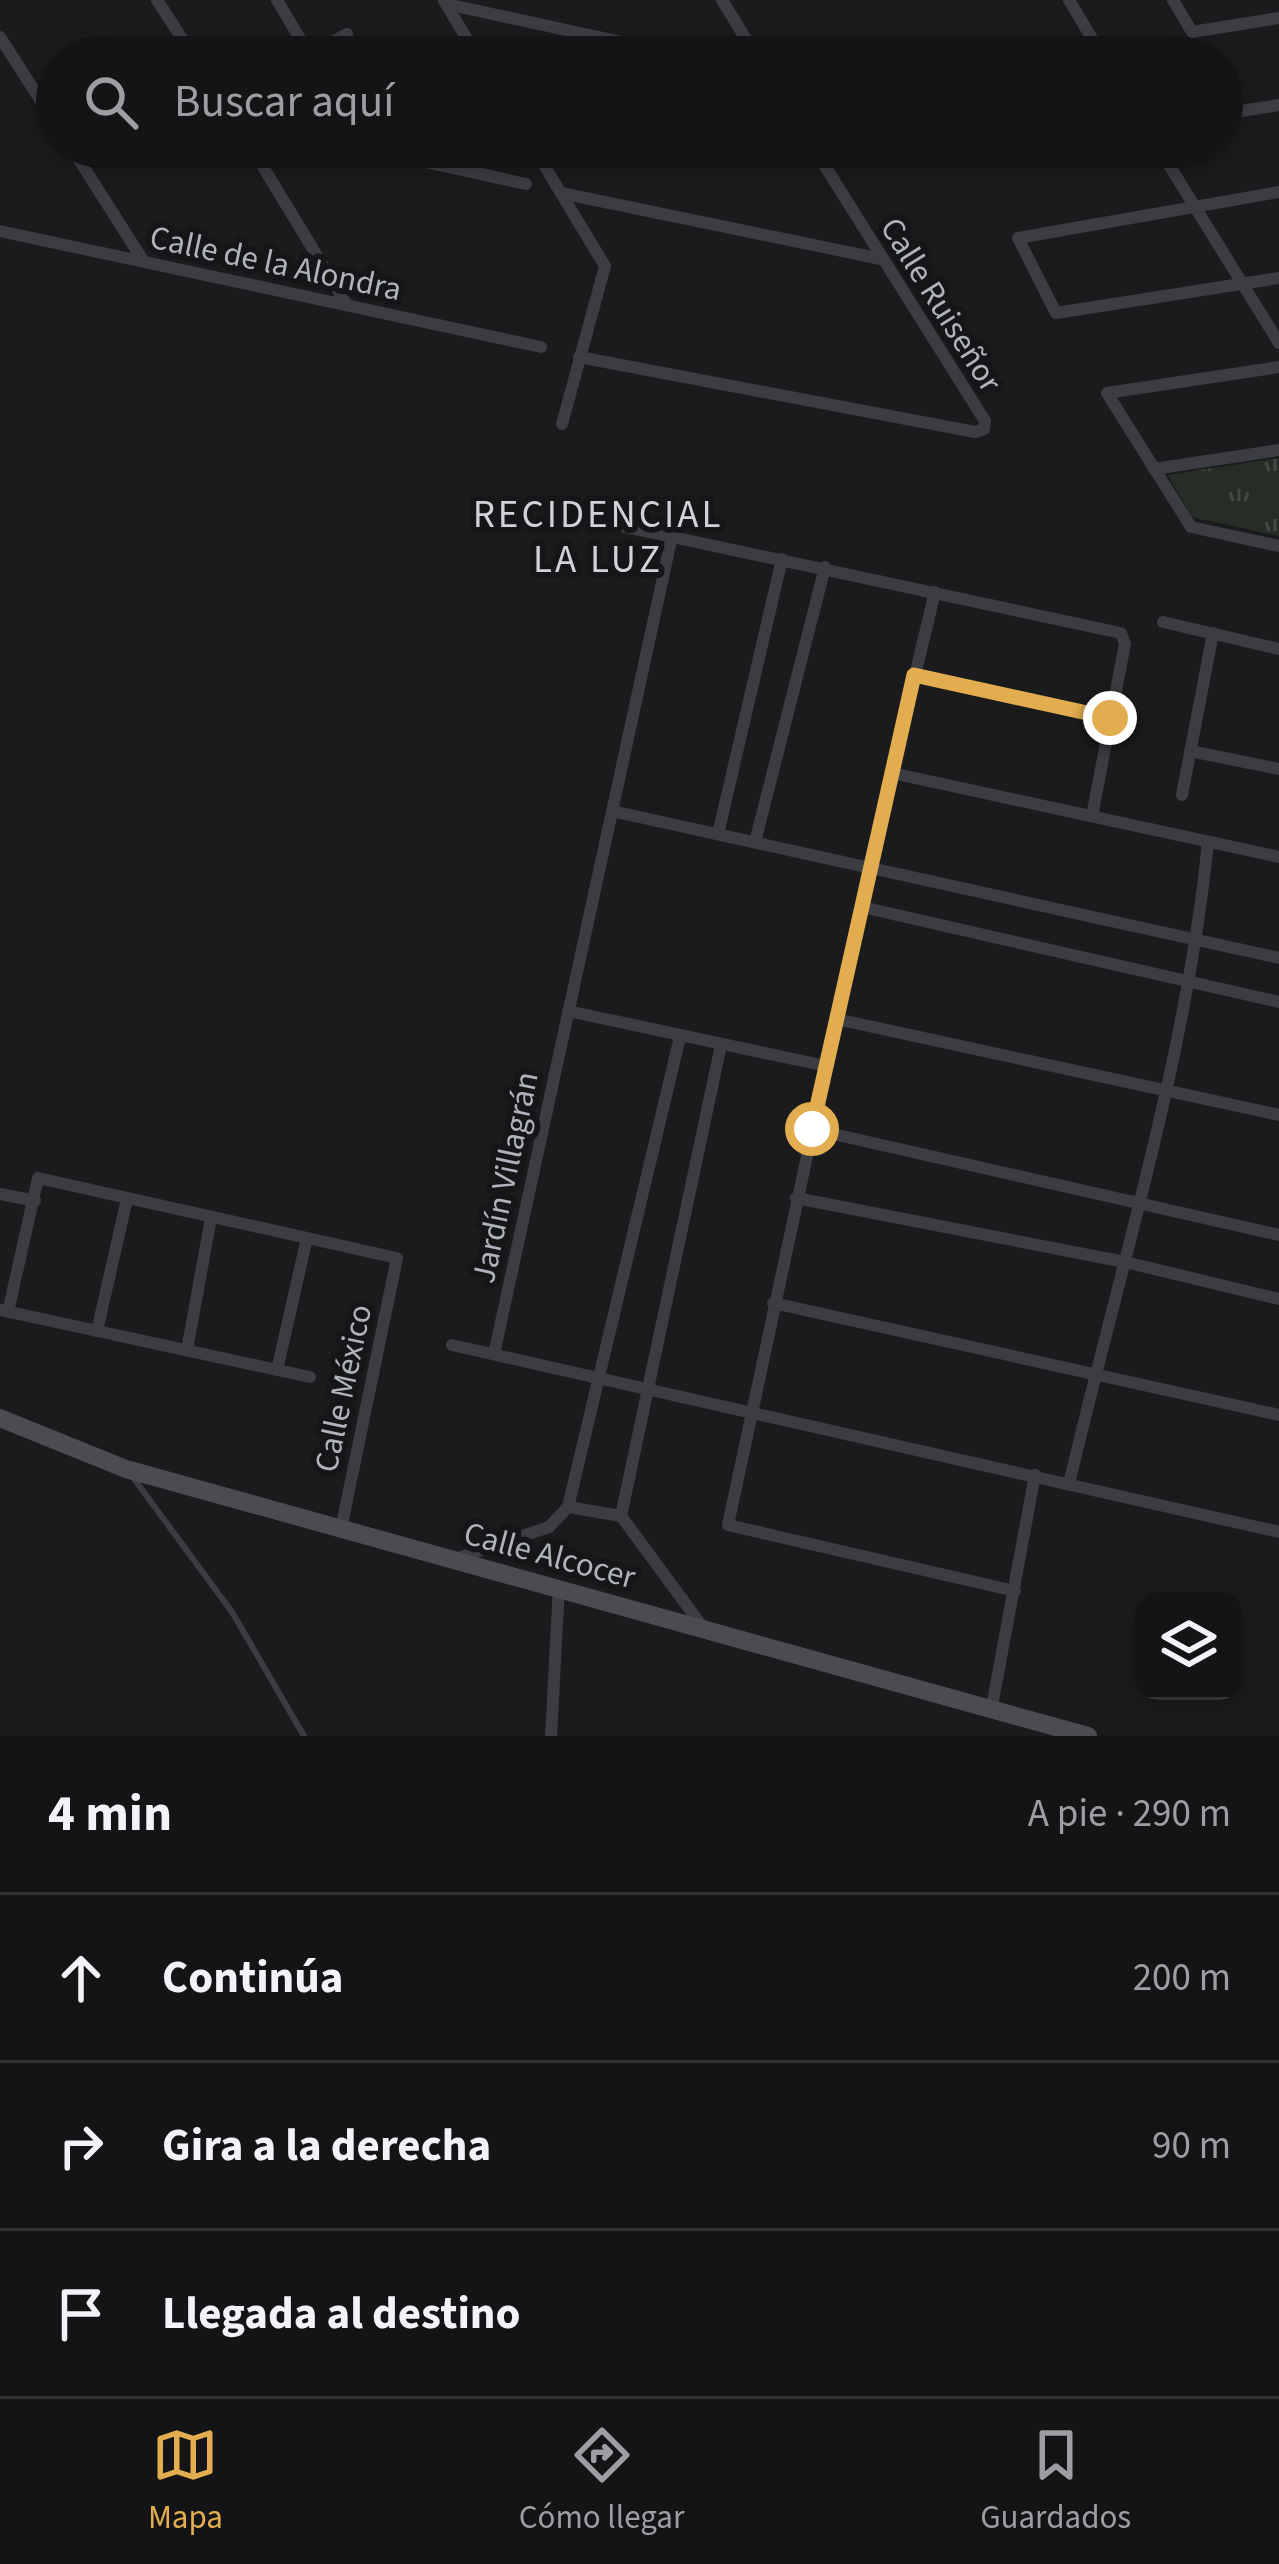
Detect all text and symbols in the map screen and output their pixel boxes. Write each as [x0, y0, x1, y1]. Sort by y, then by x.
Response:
search box [36, 36, 1243, 168]
icon: search [78, 69, 144, 135]
text: Buscar aquí [174, 70, 394, 134]
street label: Calle Ruiseñor [868, 209, 1013, 402]
street label: Calle de la Alondra [146, 214, 406, 313]
district label: RECIDENCIAL LA LUZ [473, 487, 723, 588]
route end [1083, 691, 1137, 745]
street label: Jardín Villagrán [460, 1067, 551, 1287]
route start [785, 1102, 839, 1156]
street label: Calle México [303, 1300, 384, 1477]
street label: Calle Alcocer [459, 1510, 641, 1601]
map controls [1135, 1592, 1243, 1700]
button: layers [1135, 1592, 1243, 1700]
text: 4 min [48, 1778, 172, 1850]
text: A pie · 290 m [1028, 1786, 1231, 1842]
icon: ahead [48, 1945, 114, 2011]
text: Continúa [162, 1946, 344, 2010]
text: 200 m [1133, 1950, 1231, 2006]
icon: right [48, 2113, 114, 2179]
text: Gira a la derecha [162, 2114, 491, 2178]
text: 90 m [1152, 2118, 1231, 2174]
icon: arrive [48, 2281, 114, 2347]
text: Llegada al destino [162, 2282, 521, 2346]
tab: Mapa [148, 2422, 223, 2541]
tab: Cómo llegar [519, 2422, 684, 2541]
tab: Guardados [980, 2422, 1131, 2541]

